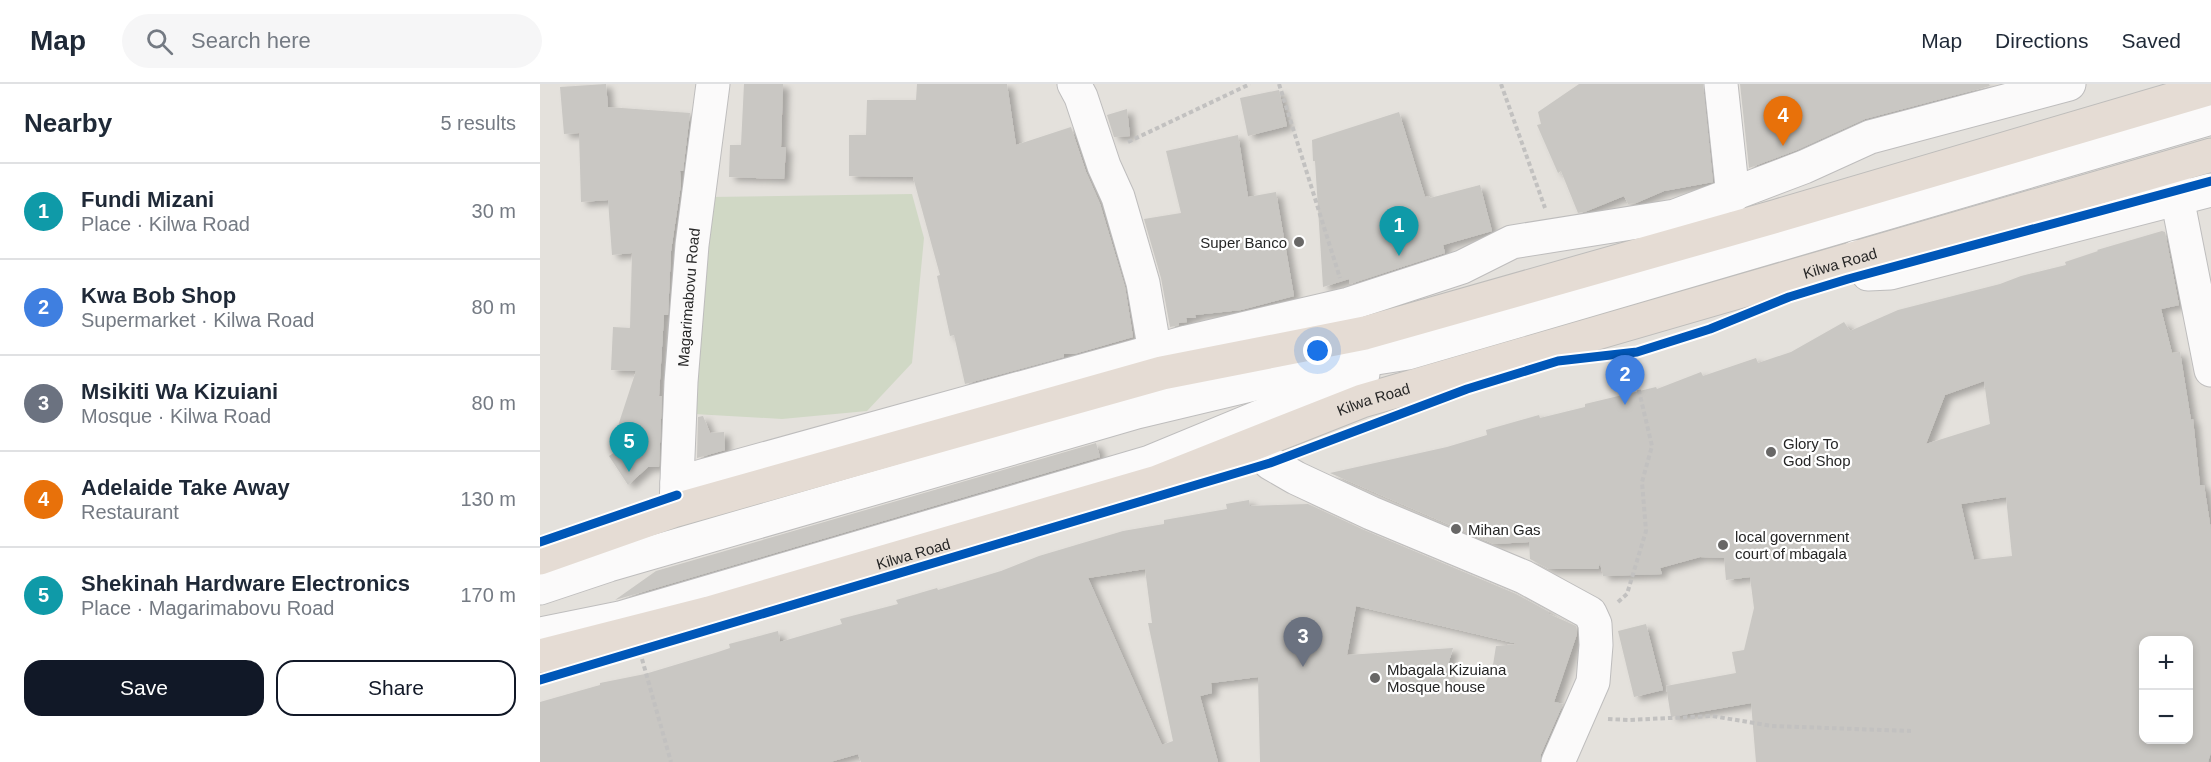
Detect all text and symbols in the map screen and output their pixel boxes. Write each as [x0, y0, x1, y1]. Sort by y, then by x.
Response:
search box [122, 14, 542, 68]
text: Map [30, 25, 86, 56]
icon: search [143, 25, 176, 58]
text: Search here [191, 28, 311, 53]
text: Map [1921, 29, 1962, 52]
text: Directions [1995, 29, 2088, 52]
text: Saved [2121, 29, 2181, 52]
pin: 4 [1764, 97, 1802, 146]
text: Nearby [24, 108, 112, 138]
text: 5 results [440, 112, 516, 134]
text: Fundi Mizani [81, 187, 214, 212]
text: 1 [38, 200, 49, 222]
text: 30 m [472, 200, 516, 222]
pin: 1 [1380, 206, 1418, 256]
text: Place · Kilwa Road [81, 213, 250, 235]
street label: Magarimabovu Road [674, 227, 703, 367]
place label: Super Banco [1200, 234, 1287, 251]
marker: Super Banco [1292, 235, 1306, 249]
street label: Kilwa Road [1801, 244, 1879, 281]
text: Kwa Bob Shop [81, 283, 236, 308]
text: 2 [38, 296, 49, 318]
text: 80 m [472, 296, 516, 318]
text: Supermarket · Kilwa Road [81, 309, 314, 331]
your location [1303, 336, 1332, 365]
pin: 2 [1606, 356, 1644, 405]
text: Msikiti Wa Kizuiani [81, 379, 278, 404]
street label: Kilwa Road [1334, 379, 1412, 419]
text: 3 [38, 392, 49, 414]
text: 80 m [472, 392, 516, 414]
text: Mosque · Kilwa Road [81, 405, 271, 427]
pin: 5 [610, 422, 649, 472]
place label: Glory To God Shop [1783, 435, 1851, 469]
marker: Glory To God Shop [1764, 445, 1778, 459]
text: Adelaide Take Away [81, 475, 290, 500]
text: 4 [38, 488, 49, 510]
text: 130 m [460, 488, 516, 510]
text: Restaurant [81, 501, 179, 523]
place label: Mihan Gas [1468, 521, 1541, 538]
marker: Mihan Gas [1449, 522, 1463, 536]
place label: local government court of mbagala [1735, 528, 1850, 562]
street label: Kilwa Road [874, 535, 952, 572]
marker: local government court of mbagala [1716, 538, 1730, 552]
text: Shekinah Hardware Electronics [81, 571, 410, 596]
text: 5 [38, 584, 49, 606]
text: 170 m [460, 584, 516, 606]
text: Place · Magarimabovu Road [81, 597, 334, 619]
pin: 3 [1284, 618, 1323, 667]
map controls [2139, 636, 2193, 744]
button: + [2139, 636, 2193, 690]
button: Save [24, 660, 264, 716]
button: Share [276, 660, 516, 716]
place label: Mbagala Kizuiana Mosque house [1387, 661, 1507, 695]
marker: Mbagala Kizuiana Mosque house [1368, 671, 1382, 685]
button: − [2139, 690, 2193, 744]

